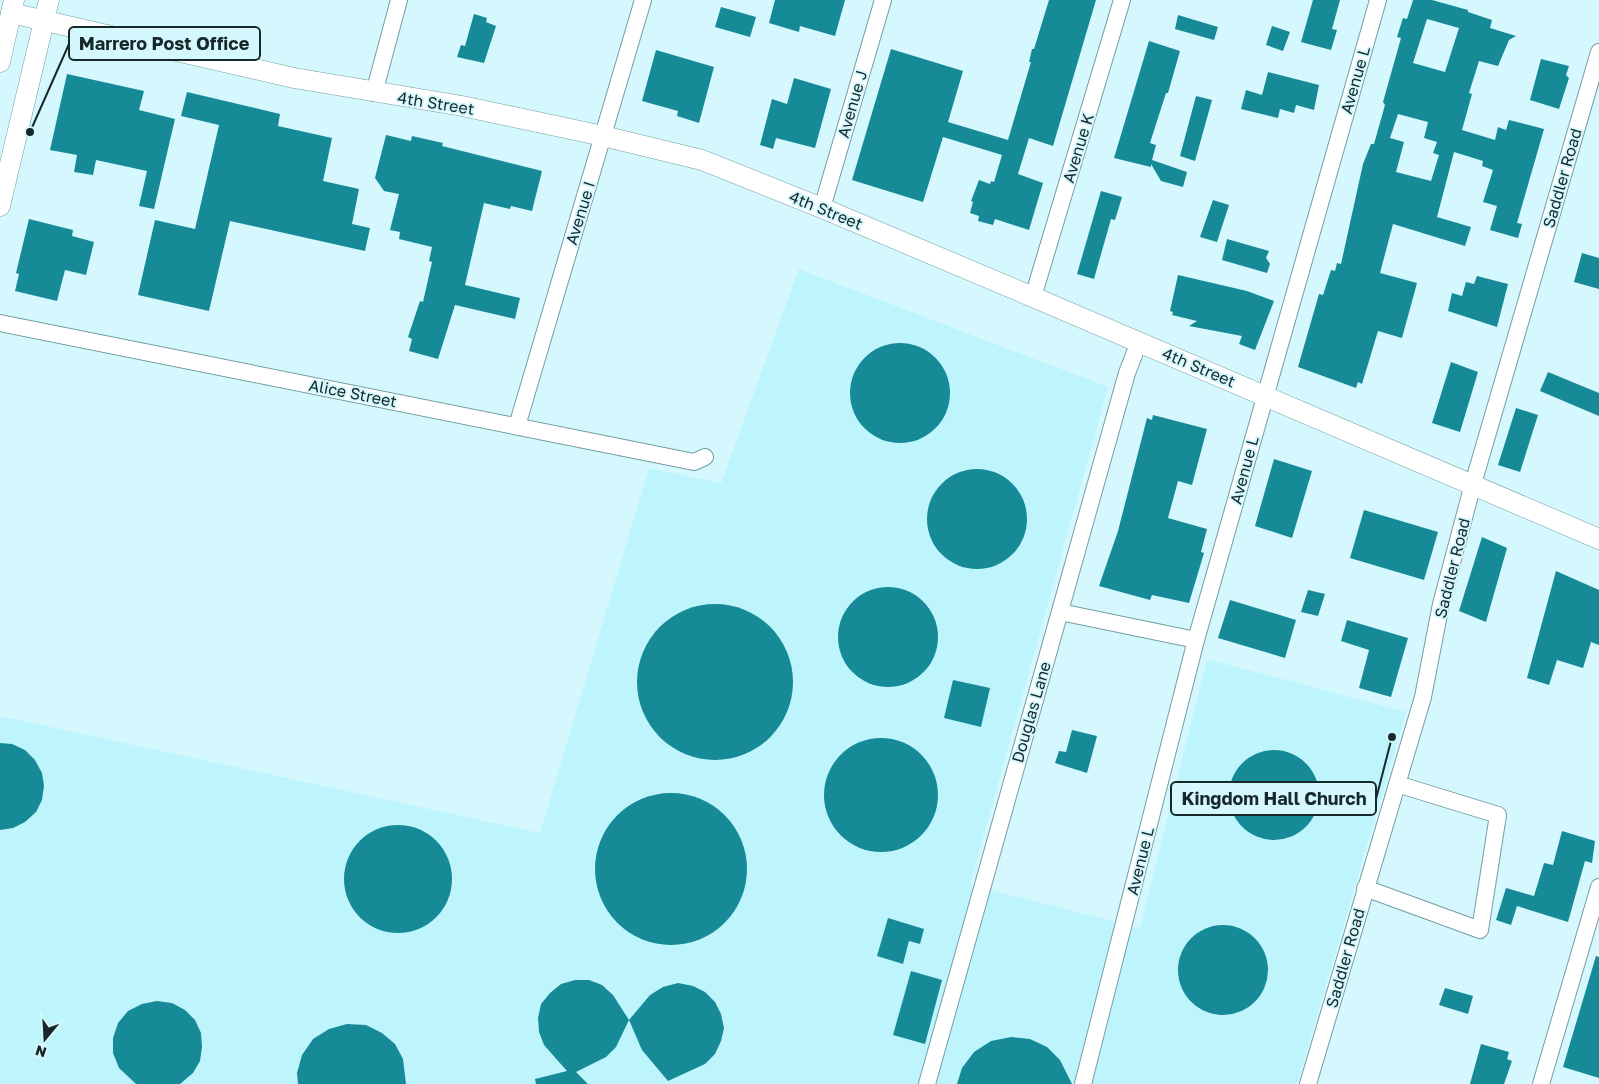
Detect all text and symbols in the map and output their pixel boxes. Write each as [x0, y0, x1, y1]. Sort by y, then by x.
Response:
callout: Marrero Post Office [69, 27, 260, 60]
text: Marrero Post Office [79, 32, 250, 54]
street label: Avenue L [1336, 44, 1374, 116]
street label: Avenue J [833, 68, 871, 140]
street label: 4th Street [396, 87, 476, 119]
street label: Avenue K [1058, 111, 1098, 185]
street label: Saddler Road [1538, 126, 1586, 230]
street label: Avenue I [561, 179, 599, 247]
street label: 4th Street [786, 186, 866, 234]
street label: 4th Street [1159, 343, 1239, 391]
street label: Alice Street [307, 375, 399, 411]
street label: Avenue L [1225, 434, 1263, 506]
street label: Saddler Road [1430, 516, 1474, 620]
street label: Douglas Lane [1007, 659, 1055, 765]
callout: Kingdom Hall Church [1171, 782, 1376, 815]
text: Kingdom Hall Church [1181, 787, 1367, 809]
street label: Avenue L [1122, 825, 1158, 897]
street label: Saddler Road [1321, 906, 1369, 1010]
north arrow [20, 1014, 70, 1064]
text: N [33, 1042, 49, 1062]

